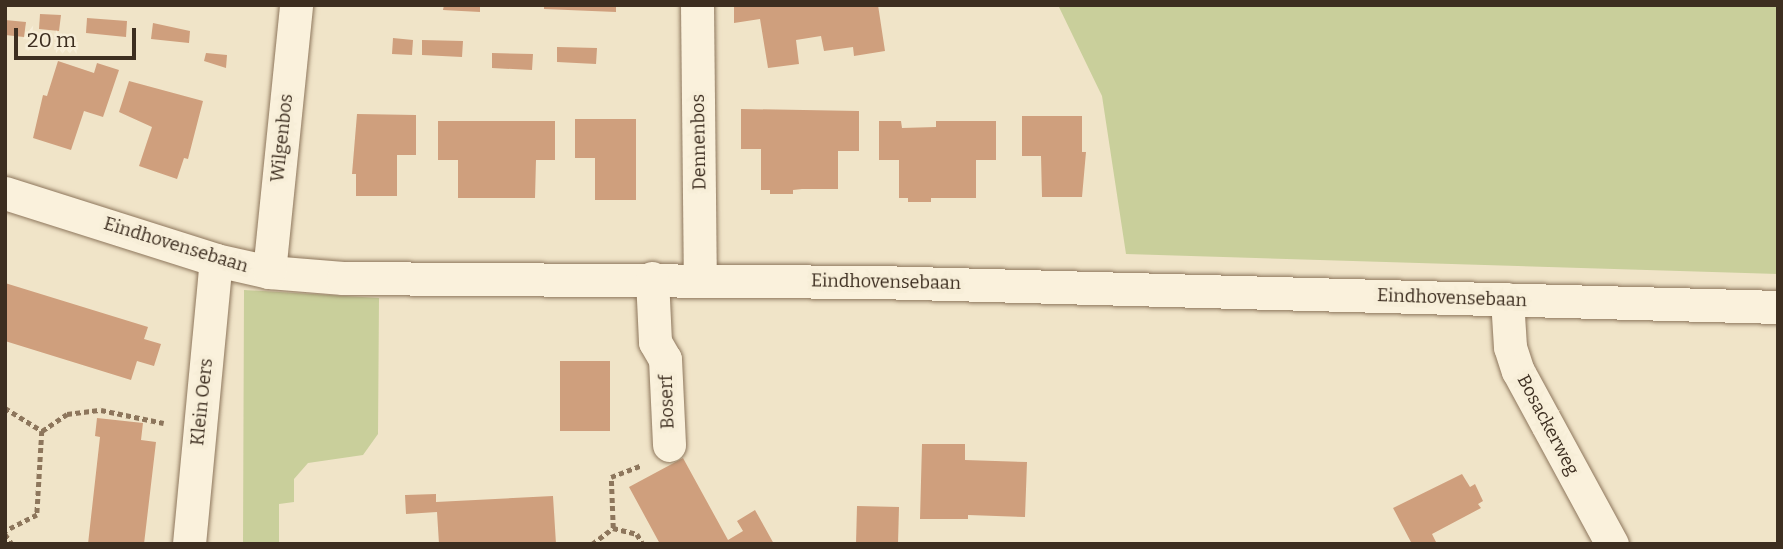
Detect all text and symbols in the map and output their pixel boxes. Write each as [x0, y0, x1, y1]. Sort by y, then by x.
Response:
scale bar [18, 14, 140, 58]
text: 20 m [27, 27, 76, 53]
street label: Wilgenbos [267, 93, 297, 183]
street label: Dennenbos [687, 94, 711, 190]
street label: Eindhovensebaan [101, 213, 251, 277]
street label: Eindhovensebaan [811, 270, 961, 294]
street label: Eindhovensebaan [1377, 285, 1527, 311]
street label: Klein Oers [187, 357, 217, 447]
street label: Bosackerweg [1513, 371, 1583, 479]
street label: Boserf [655, 375, 679, 429]

